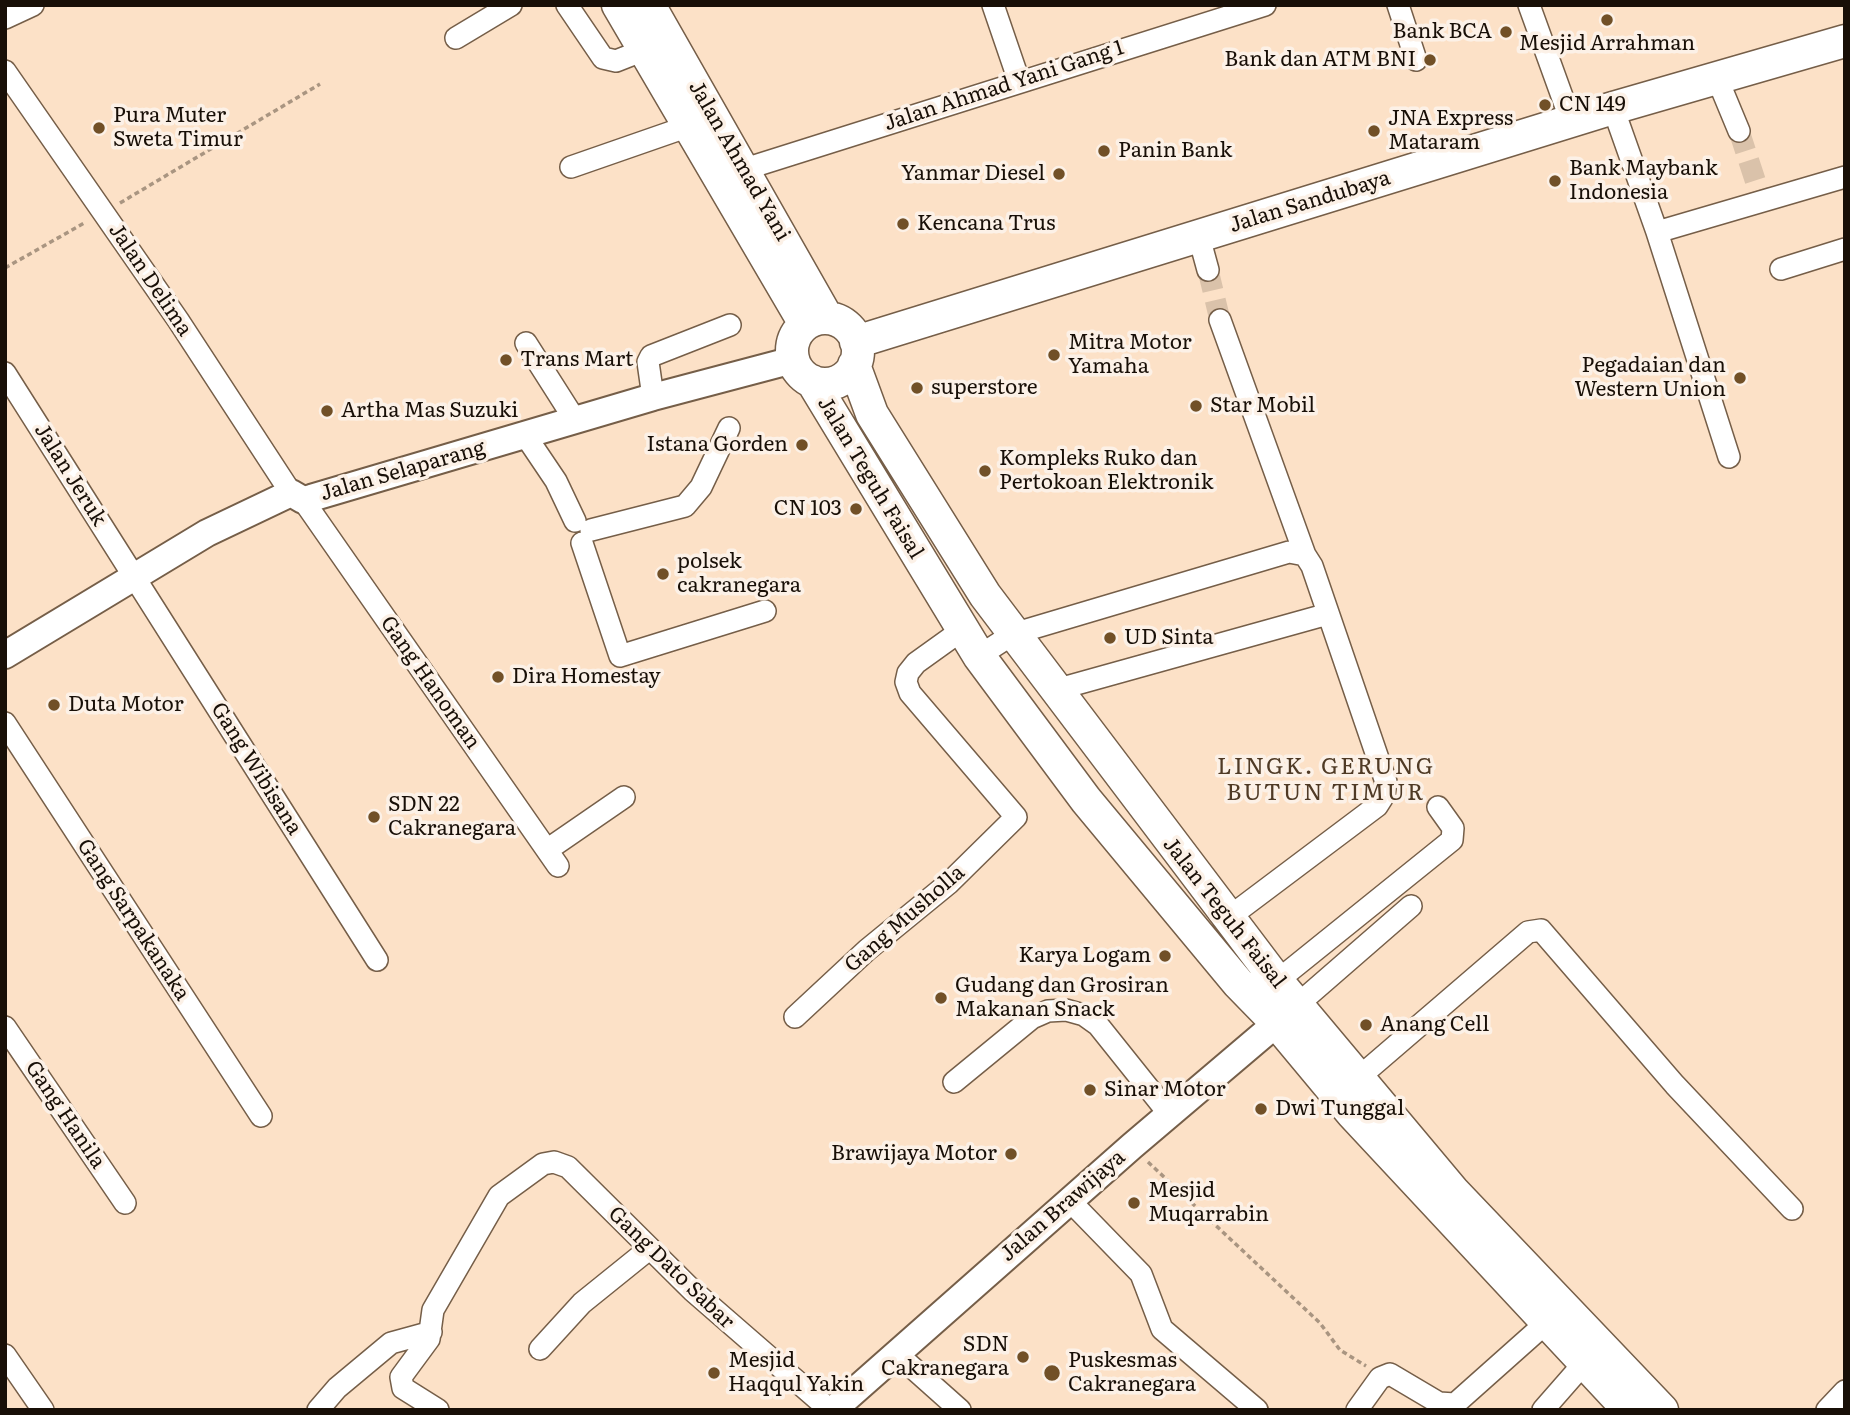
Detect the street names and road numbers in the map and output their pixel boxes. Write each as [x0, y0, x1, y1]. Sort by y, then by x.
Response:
street label: Jalan Ahmad Yani Gang 1 [881, 35, 1127, 137]
street label: Jalan Ahmad Yani [683, 76, 795, 246]
street label: Jalan Sandubaya [1226, 166, 1394, 238]
street label: Jalan Delima [103, 219, 197, 341]
street label: Jalan Teguh Faisal [812, 392, 928, 564]
street label: Jalan Jeruk [29, 419, 111, 531]
street label: Jalan Selaparang [318, 435, 488, 507]
street label: Gang Hanoman [375, 612, 485, 754]
street label: Gang Wibisana [205, 698, 307, 840]
street label: Jalan Teguh Faisal [1157, 832, 1291, 994]
street label: Gang Sarpakanaka [71, 834, 195, 1006]
street label: Gang Musholla [840, 860, 970, 978]
street label: Gang Hanila [20, 1056, 110, 1174]
street label: Jalan Brawijaya [995, 1145, 1131, 1267]
street label: Gang Dato Sabar [603, 1202, 739, 1334]

